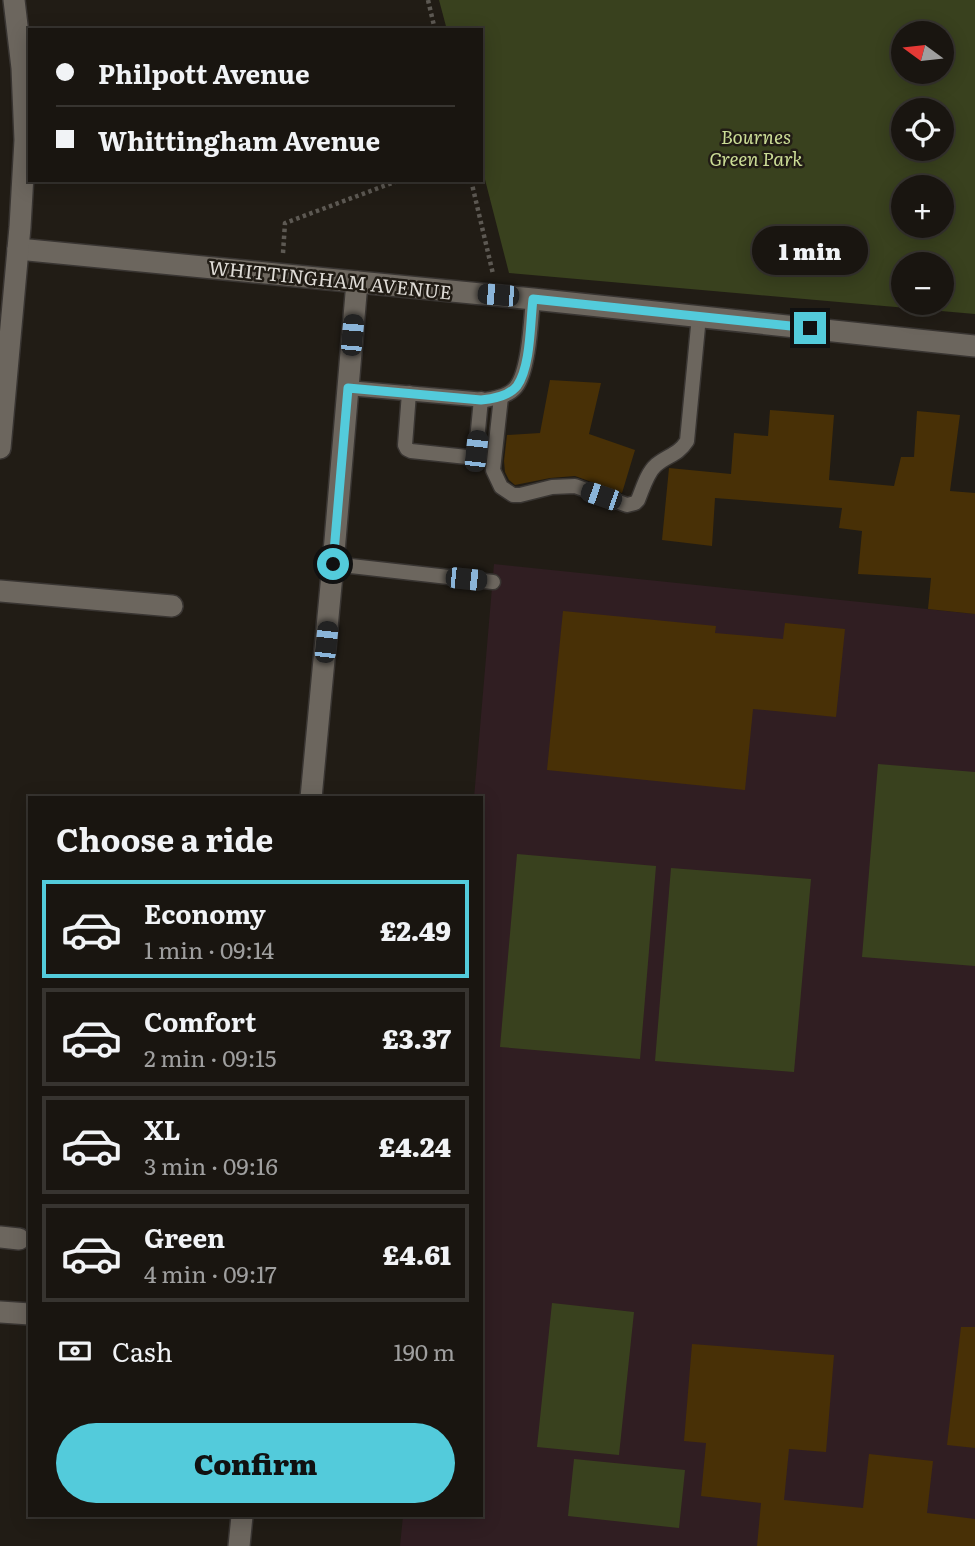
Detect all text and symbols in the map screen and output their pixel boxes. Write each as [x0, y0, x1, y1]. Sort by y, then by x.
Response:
north arrow [891, 21, 954, 84]
map controls [891, 21, 954, 315]
text: Philpott Avenue [98, 53, 310, 92]
button: locate [891, 98, 954, 161]
text: Whittingham Avenue [98, 120, 380, 159]
park label: Bournes Green Park [709, 122, 803, 172]
button: + [891, 175, 954, 238]
callout: 1 min [752, 226, 868, 276]
text: 1 min [779, 233, 841, 267]
street label: WHITTINGHAM AVENUE [207, 252, 453, 306]
button: − [891, 252, 954, 315]
car [477, 283, 520, 307]
route end [794, 312, 826, 344]
car [340, 313, 365, 357]
car [464, 429, 489, 473]
car [578, 479, 625, 513]
route start [317, 548, 349, 580]
car [445, 566, 488, 592]
car [314, 620, 339, 664]
text: Choose a ride [56, 814, 273, 862]
text: Economy [144, 893, 266, 932]
icon: car [60, 898, 123, 961]
text: £2.49 [380, 910, 451, 949]
text: 1 min · 09:14 [144, 932, 274, 966]
text: Comfort [144, 1001, 256, 1040]
icon: car [60, 1006, 123, 1069]
text: £3.37 [382, 1018, 451, 1057]
text: 2 min · 09:15 [144, 1040, 276, 1074]
text: XL [144, 1109, 181, 1148]
icon: car [60, 1114, 123, 1177]
text: £4.24 [379, 1126, 451, 1165]
text: 3 min · 09:16 [144, 1148, 278, 1182]
text: Green [144, 1217, 225, 1256]
icon: car [60, 1222, 123, 1285]
text: £4.61 [383, 1234, 451, 1273]
text: 4 min · 09:17 [144, 1256, 277, 1290]
text: Cash [112, 1331, 173, 1370]
icon: cash [56, 1332, 94, 1370]
text: 190 m [393, 1334, 455, 1368]
button: Confirm [56, 1423, 455, 1503]

